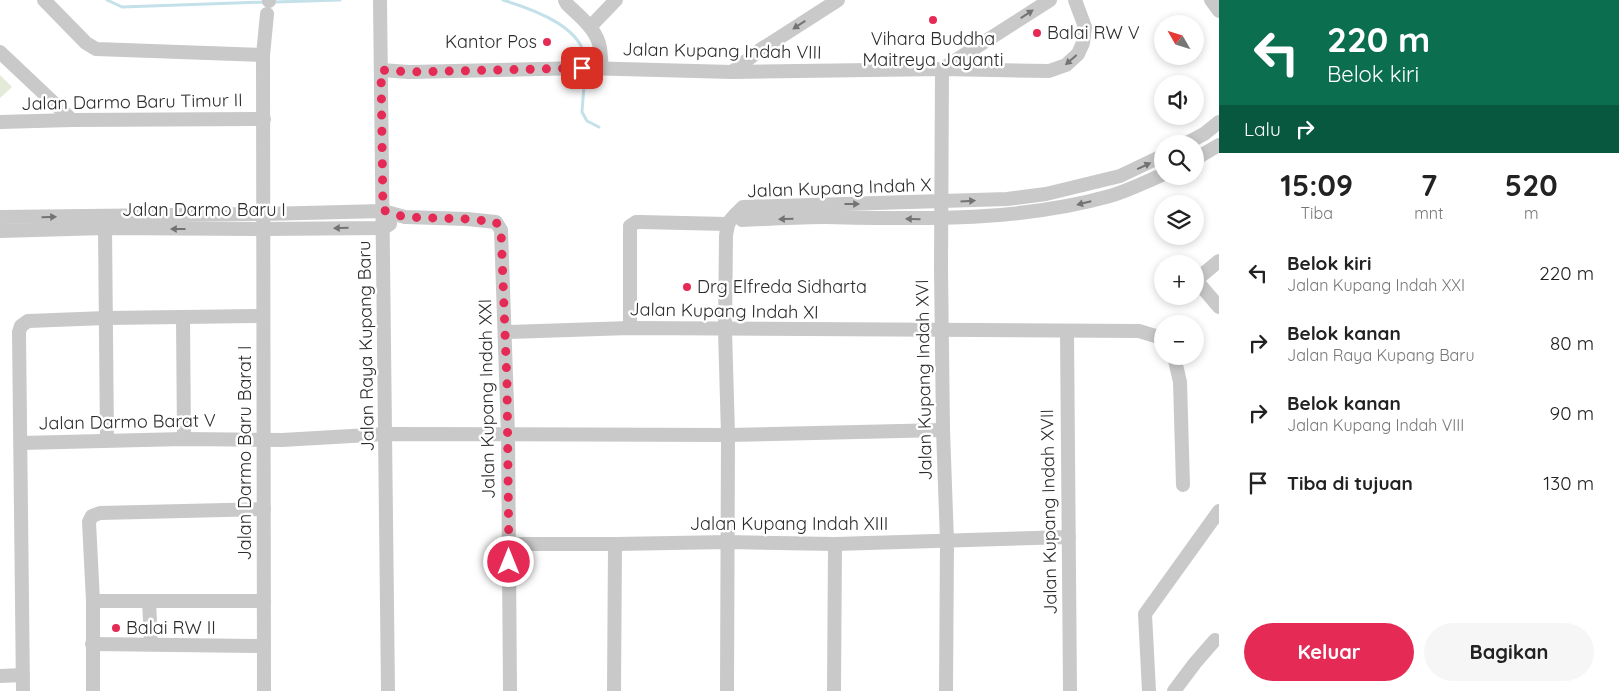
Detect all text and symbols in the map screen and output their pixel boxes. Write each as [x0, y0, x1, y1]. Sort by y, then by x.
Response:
one-way arrow [1021, 10, 1034, 19]
marker: Vihara Buddha Maitreya Jayanti [927, 14, 939, 26]
north arrow [1154, 15, 1204, 65]
map controls [1154, 15, 1204, 365]
text: 220 m [1327, 17, 1430, 61]
one-way arrow [792, 20, 805, 30]
icon: left [1244, 20, 1309, 85]
place label: Balai RW V [1047, 21, 1140, 44]
place label: Vihara Buddha Maitreya Jayanti [862, 27, 1004, 71]
marker: Balai RW V [1031, 27, 1043, 39]
place label: Kantor Pos [445, 30, 537, 53]
marker: Kantor Pos [541, 36, 553, 48]
street label: Jalan Kupang Indah VIII [622, 37, 822, 64]
pin [561, 47, 603, 89]
icon: arrive [568, 54, 596, 82]
one-way arrow [1065, 54, 1077, 66]
text: Belok kiri [1327, 60, 1419, 88]
button: sound [1154, 75, 1204, 125]
street label: Jalan Darmo Baru Timur II [21, 88, 243, 115]
icon: right [1291, 115, 1319, 143]
text: Lalu [1244, 117, 1281, 141]
button: search [1154, 135, 1204, 185]
one-way arrow [1137, 161, 1151, 169]
text: 15:09 [1280, 166, 1353, 204]
text: 7 [1421, 166, 1437, 204]
text: 520 [1505, 166, 1558, 204]
street label: Jalan Kupang Indah X [746, 173, 932, 202]
button: layers [1154, 195, 1204, 245]
one-way arrow [961, 196, 977, 204]
street label: Jalan Darmo Baru I [122, 198, 286, 221]
one-way arrow [1076, 199, 1091, 207]
one-way arrow [845, 200, 861, 208]
text: Tiba [1300, 203, 1333, 223]
text: mnt [1414, 203, 1444, 223]
text: m [1524, 203, 1539, 223]
one-way arrow [41, 212, 57, 220]
one-way arrow [778, 215, 794, 223]
one-way arrow [905, 215, 921, 223]
one-way arrow [333, 224, 349, 232]
one-way arrow [170, 225, 186, 233]
street label: Jalan Raya Kupang Baru [352, 240, 379, 452]
text: Belok kiri [1287, 251, 1372, 275]
button: + [1154, 255, 1204, 305]
icon: left [1244, 259, 1272, 287]
text: 220 m [1539, 261, 1594, 285]
place label: Drg Elfreda Sidharta [697, 275, 867, 298]
text: Jalan Kupang Indah XXI [1287, 275, 1465, 295]
street label: Jalan Kupang Indah XVI [910, 279, 937, 481]
marker: Drg Elfreda Sidharta [681, 281, 693, 293]
street label: Jalan Kupang Indah XI [629, 297, 819, 324]
street label: Jalan Kupang Indah XXI [473, 299, 500, 499]
button: − [1154, 315, 1204, 365]
text: Belok kanan [1287, 321, 1401, 345]
icon: right [1244, 329, 1272, 357]
text: 80 m [1550, 331, 1594, 355]
street label: Jalan Darmo Baru Barat I [233, 345, 256, 561]
text: Jalan Raya Kupang Baru [1287, 345, 1475, 365]
text: Belok kanan [1287, 391, 1401, 415]
icon: right [1244, 399, 1272, 427]
text: 90 m [1550, 401, 1594, 425]
street label: Jalan Darmo Barat V [38, 408, 216, 435]
street label: Jalan Kupang Indah XVII [1035, 409, 1062, 615]
text: Jalan Kupang Indah VIII [1287, 415, 1464, 435]
icon: arrive [1244, 469, 1272, 497]
text: Tiba di tujuan [1287, 471, 1413, 495]
text: 130 m [1543, 471, 1594, 495]
street label: Jalan Kupang Indah XIII [690, 512, 888, 535]
position arrow [482, 535, 534, 587]
place label: Balai RW II [126, 616, 216, 639]
marker: Balai RW II [110, 622, 122, 634]
button: Keluar [1244, 623, 1414, 681]
button: Bagikan [1424, 623, 1594, 681]

